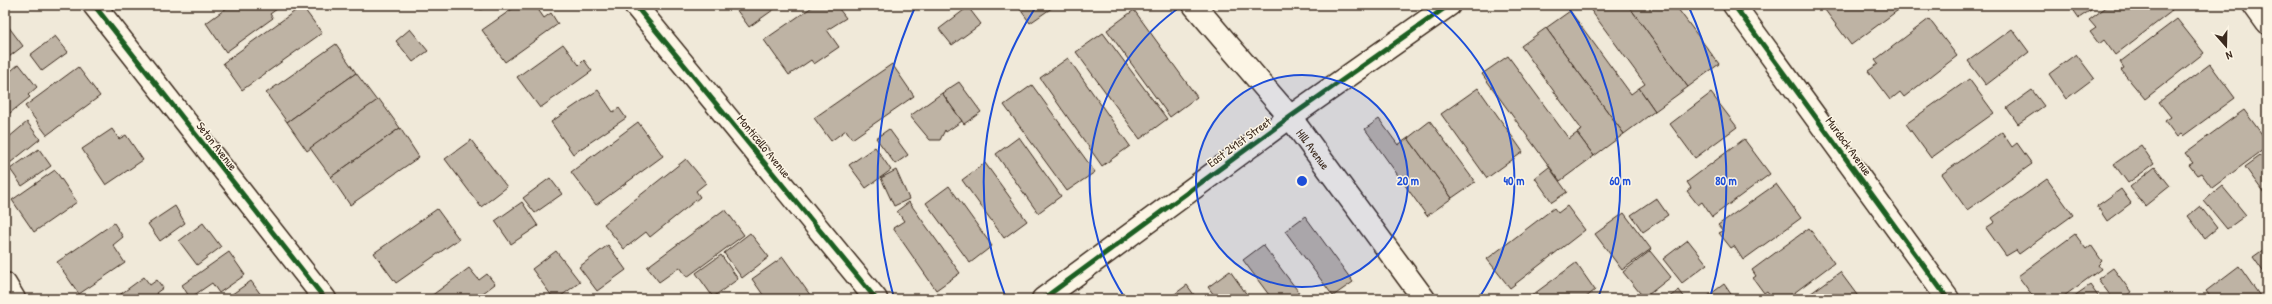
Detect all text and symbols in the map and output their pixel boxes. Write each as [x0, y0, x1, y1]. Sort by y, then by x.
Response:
north arrow [2206, 26, 2246, 66]
text: N [2224, 48, 2235, 63]
street label: Monticello Avenue [733, 111, 795, 181]
street label: East 241st Street [1203, 112, 1275, 171]
street label: Murdock Avenue [1822, 113, 1876, 179]
street label: Seton Avenue [192, 118, 242, 174]
street label: Hill Avenue [1293, 125, 1334, 173]
text: 20 m [1397, 172, 1419, 189]
text: 40 m [1504, 172, 1524, 189]
text: 60 m [1609, 172, 1631, 189]
text: 80 m [1715, 172, 1737, 189]
centre of rings [1295, 174, 1309, 188]

